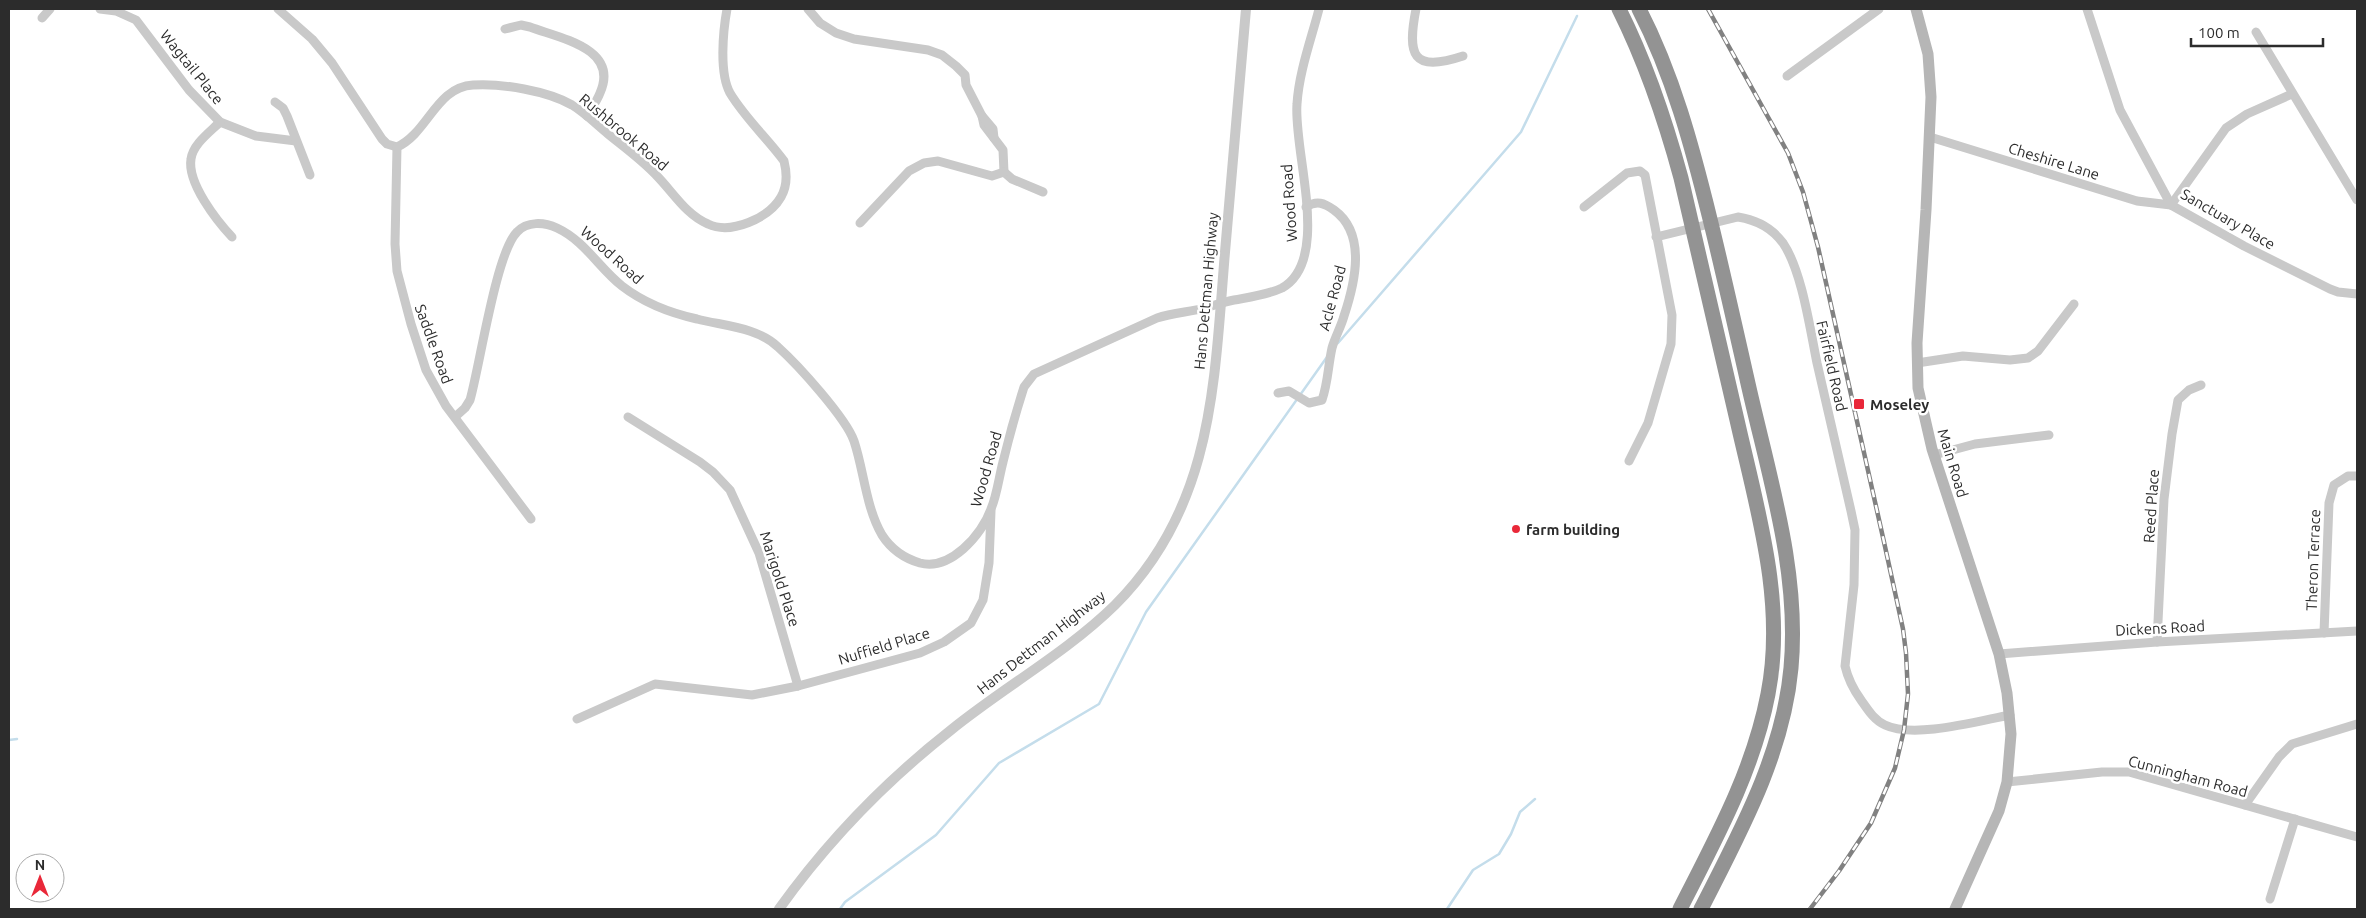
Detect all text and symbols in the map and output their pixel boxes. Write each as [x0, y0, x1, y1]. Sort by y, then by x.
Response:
scale bar [2191, 15, 2324, 47]
text: 100 m [2198, 24, 2240, 41]
street label: Wagtail Place [157, 27, 227, 107]
street label: Rushbrook Road [576, 90, 672, 174]
street label: Cheshire Lane [2006, 139, 2102, 183]
street label: Wood Road [1278, 164, 1300, 242]
street label: Sanctuary Place [2178, 185, 2278, 253]
street label: Hans Dettman Highway [1191, 212, 1221, 370]
street label: Wood Road [577, 223, 647, 287]
street label: Acle Road [1315, 263, 1349, 333]
street label: Saddle Road [412, 302, 456, 386]
street label: Fairfield Road [1813, 319, 1851, 413]
place label: Moseley [1870, 396, 1929, 413]
marker: Moseley [1852, 397, 1866, 411]
street label: Main Road [1934, 427, 1972, 499]
street label: Wood Road [967, 429, 1005, 509]
street label: Reed Place [2140, 469, 2162, 543]
street label: Theron Terrace [2303, 509, 2323, 611]
place label: farm building [1526, 521, 1620, 538]
marker: farm building [1510, 523, 1522, 535]
street label: Marigold Place [757, 529, 803, 629]
street label: Hans Dettman Highway [974, 587, 1108, 697]
street label: Dickens Road [2115, 617, 2205, 639]
street label: Nuffield Place [836, 624, 932, 668]
street label: Cunningham Road [2126, 752, 2250, 800]
north arrow [15, 853, 65, 903]
text: N [35, 857, 45, 873]

